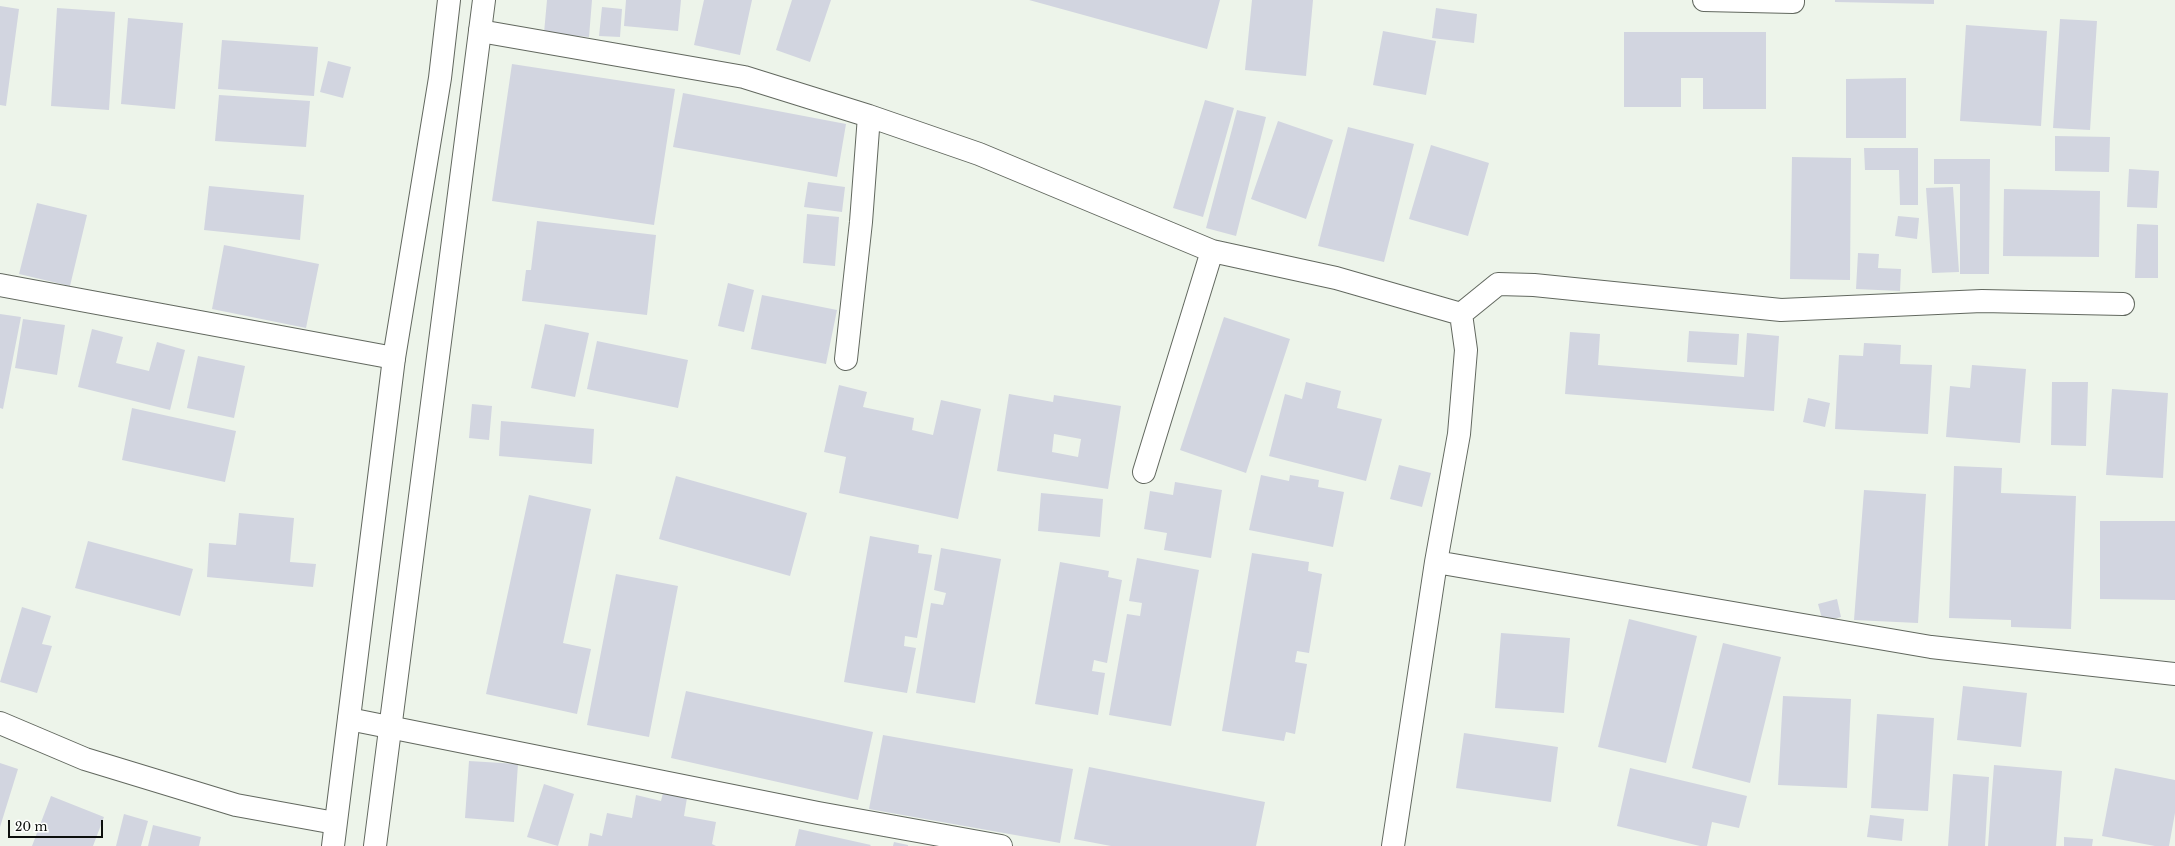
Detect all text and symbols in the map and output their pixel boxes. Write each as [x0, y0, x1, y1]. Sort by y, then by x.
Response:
scale bar [10, 812, 105, 838]
text: 20 m [15, 819, 47, 834]

